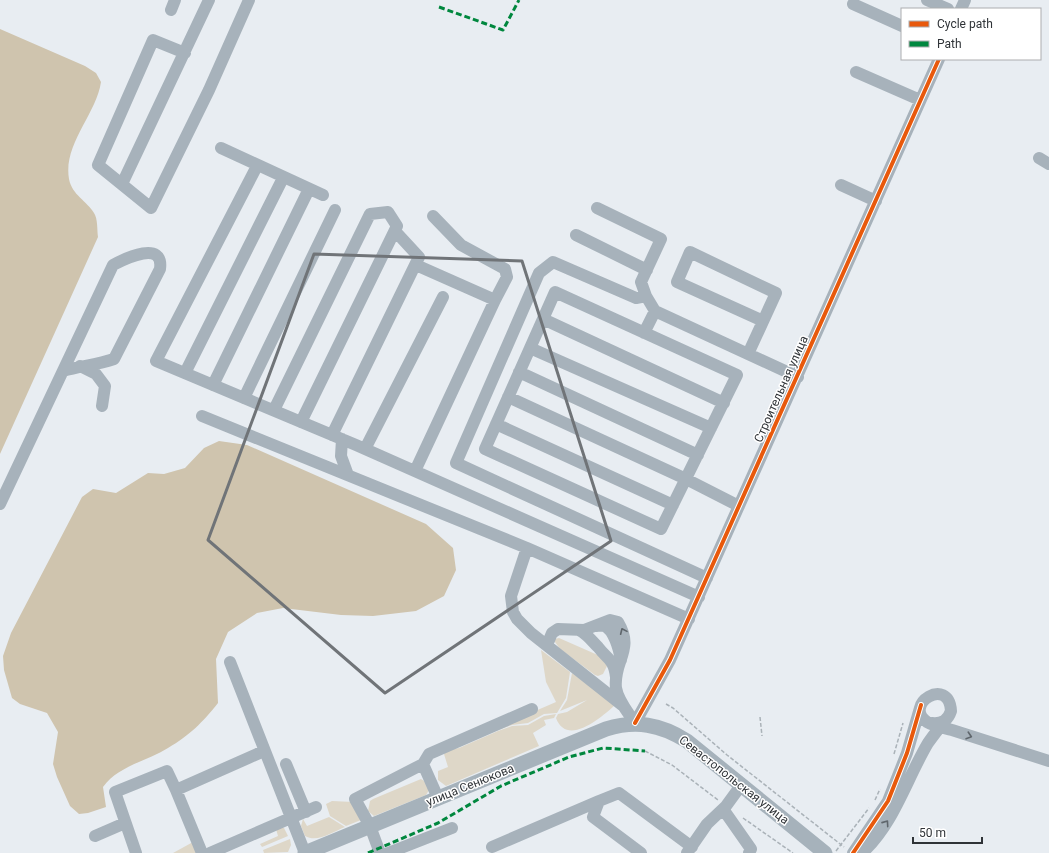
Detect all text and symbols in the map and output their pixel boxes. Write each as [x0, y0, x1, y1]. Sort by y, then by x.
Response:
legend [901, 8, 1041, 60]
text: Cycle path [937, 17, 993, 31]
text: Path [937, 37, 962, 51]
street label: Строительная улица [751, 334, 811, 444]
one-way arrow [619, 628, 627, 635]
one-way arrow [965, 731, 972, 740]
street label: Севастопольская улица [676, 733, 792, 827]
street label: улица Сенюкова [424, 761, 516, 809]
scale bar [913, 819, 982, 845]
one-way arrow [881, 820, 889, 827]
text: 50 m [919, 826, 946, 840]

